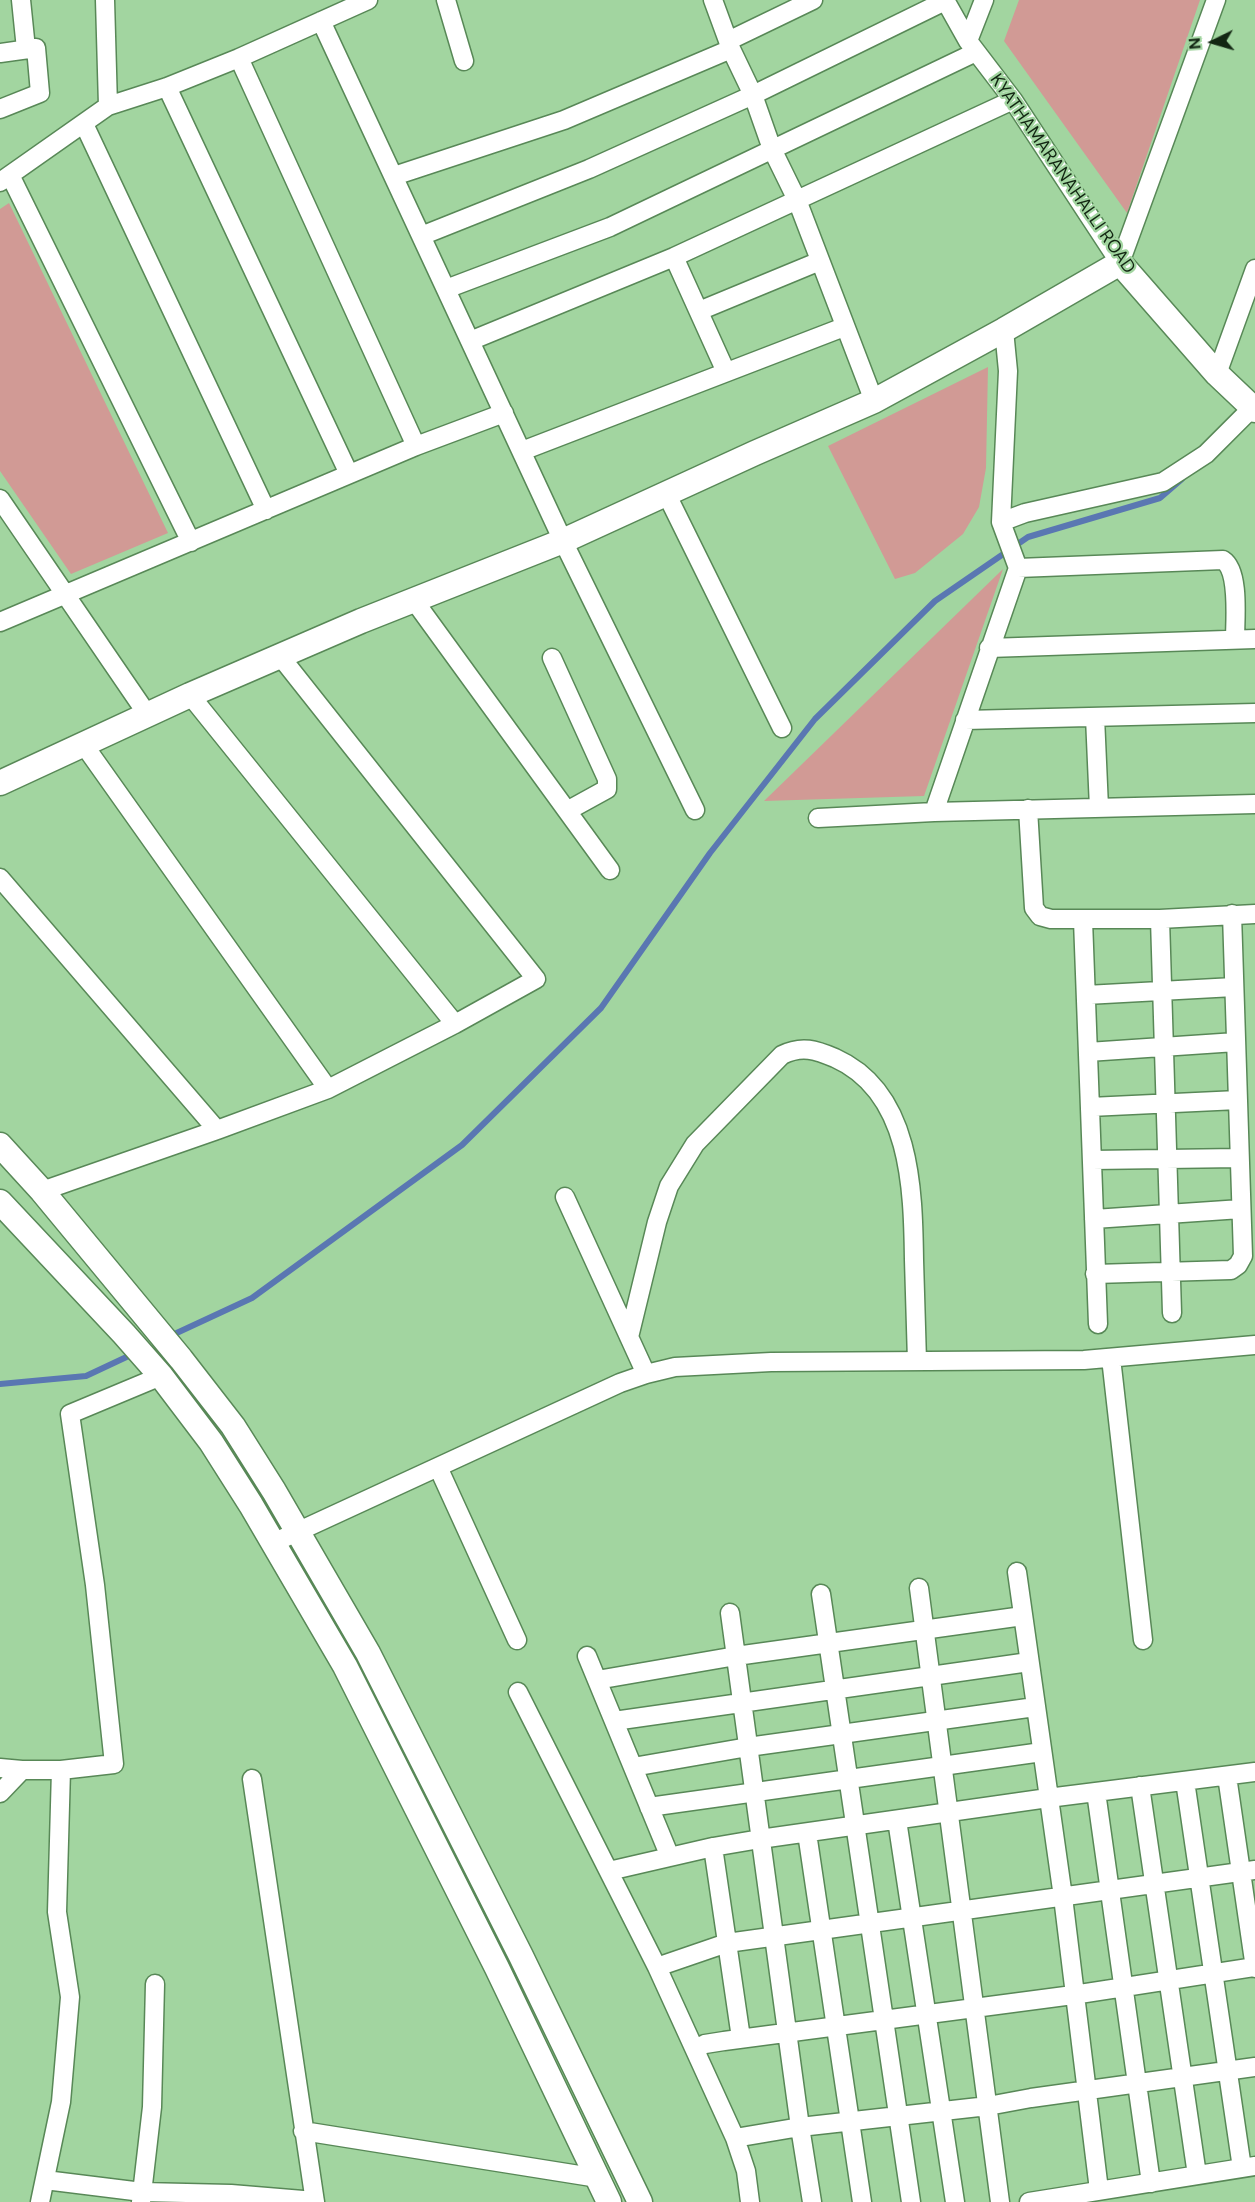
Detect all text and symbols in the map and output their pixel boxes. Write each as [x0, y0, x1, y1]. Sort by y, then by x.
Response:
north arrow [1183, 12, 1243, 72]
text: N [1184, 37, 1206, 50]
street label: KYATHAMARANAHALLI ROAD [985, 70, 1139, 278]

